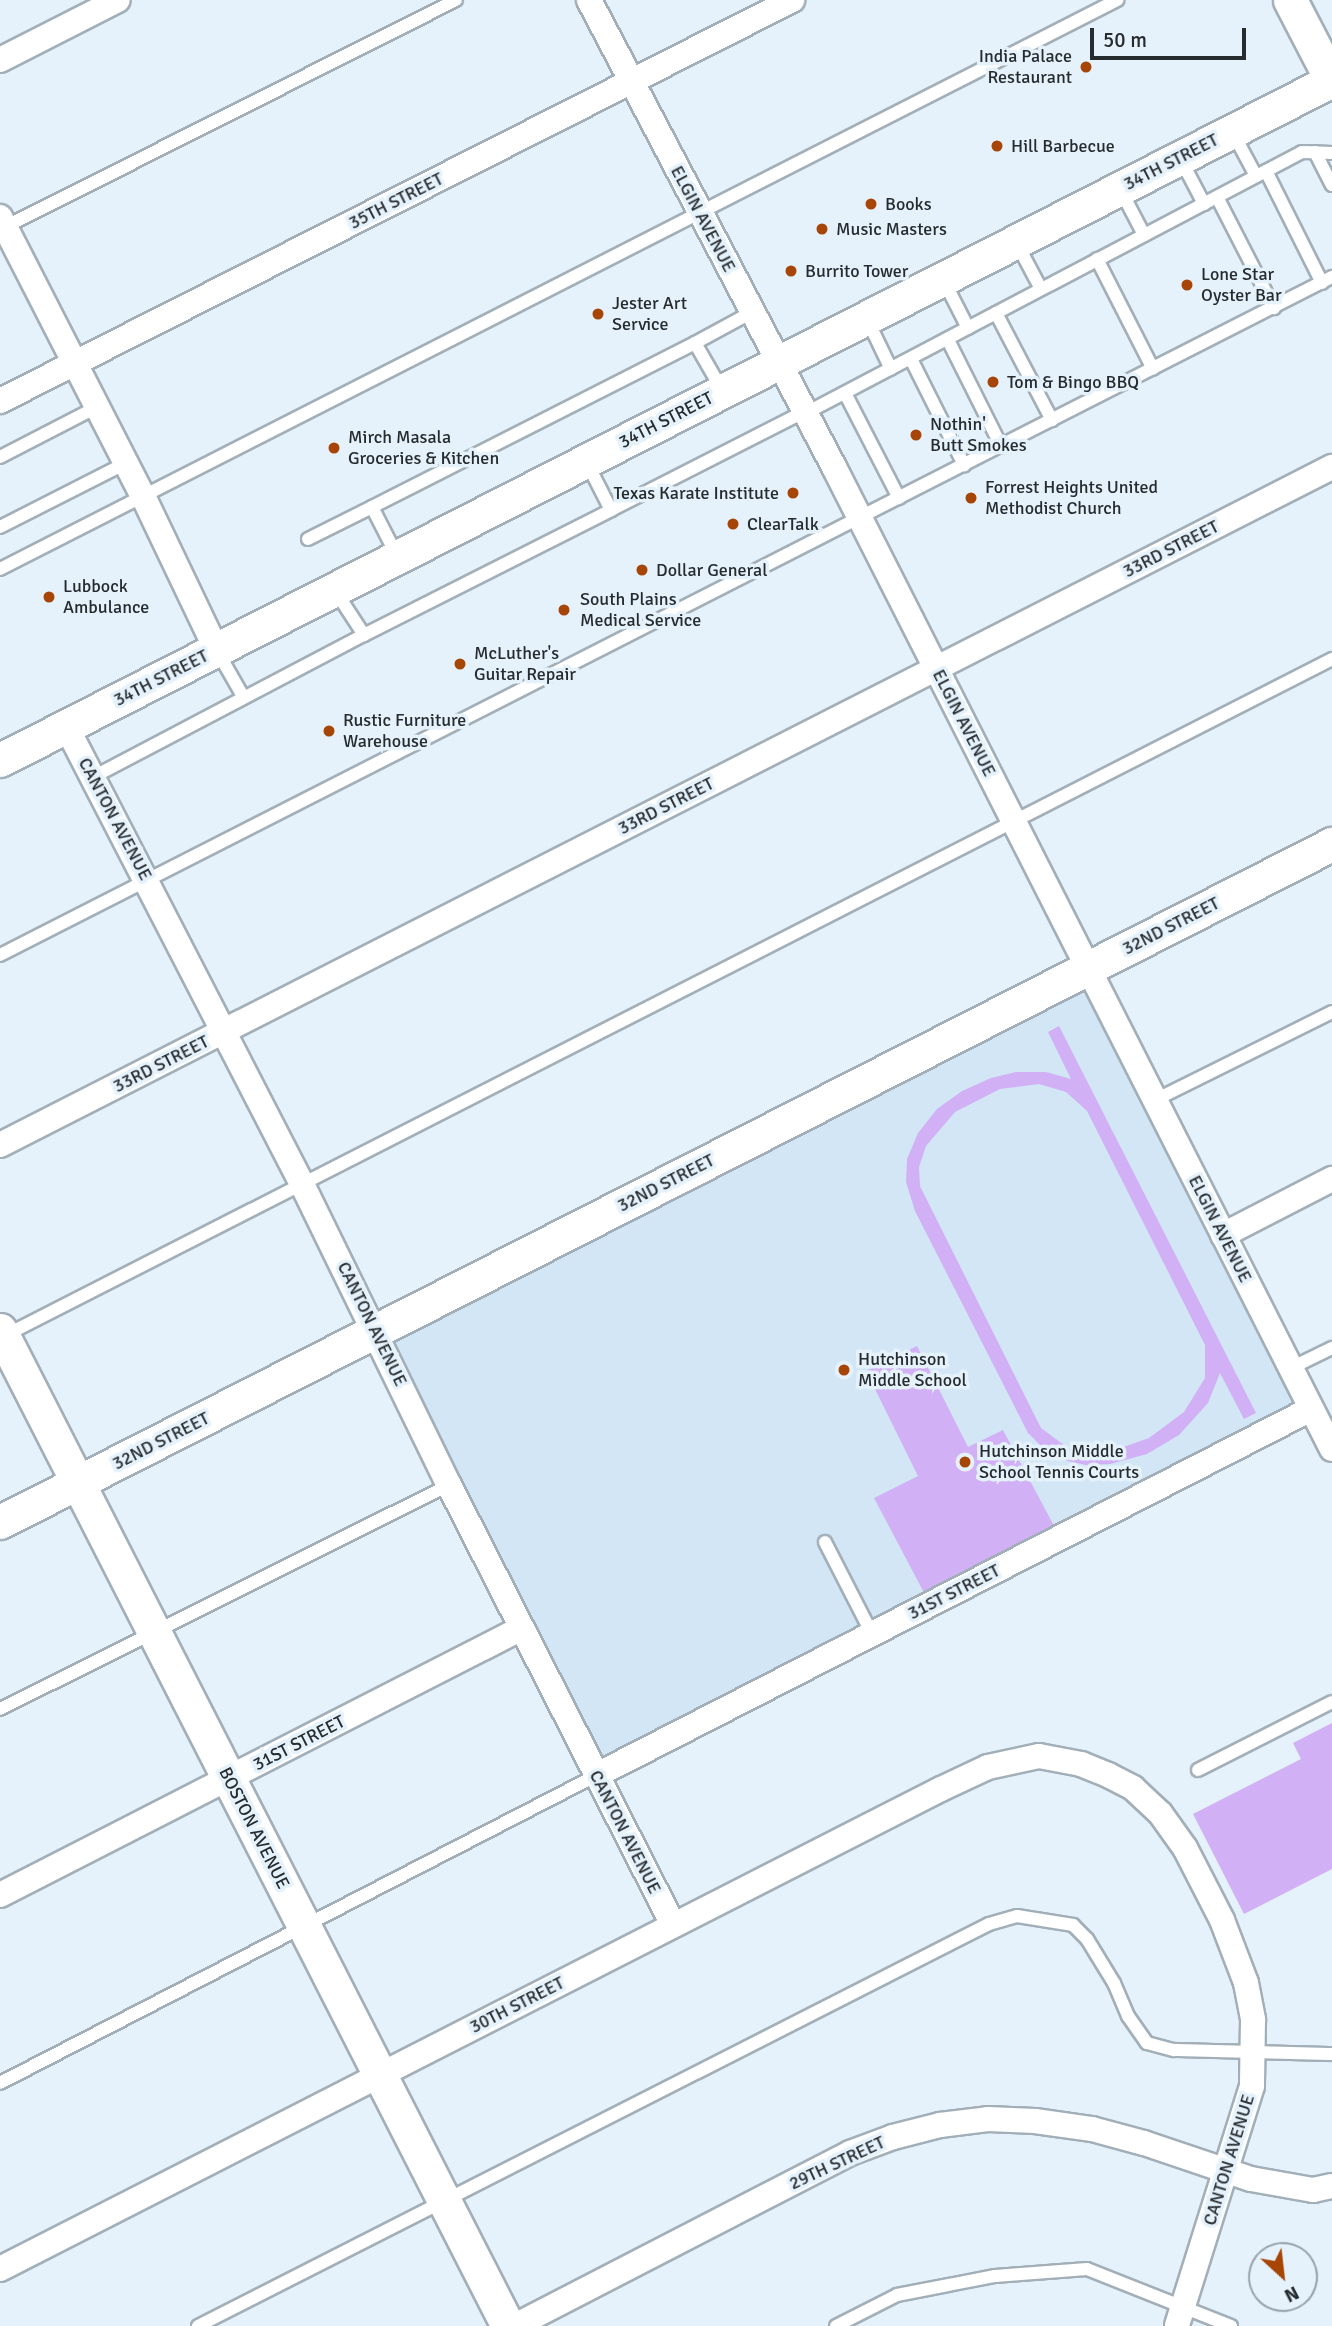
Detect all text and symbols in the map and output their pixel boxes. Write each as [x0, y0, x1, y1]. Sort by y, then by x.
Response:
scale bar [1094, 14, 1250, 58]
text: 50 m [1103, 27, 1147, 53]
place label: India Palace Restaurant [979, 46, 1072, 88]
marker: India Palace Restaurant [1078, 59, 1094, 75]
street label: 34TH STREET [1120, 129, 1222, 195]
place label: Hill Barbecue [1011, 135, 1115, 157]
marker: Hill Barbecue [989, 138, 1005, 154]
street label: ELGIN AVENUE [666, 162, 740, 276]
street label: 35TH STREET [345, 168, 447, 234]
place label: Books [885, 193, 932, 215]
marker: Books [863, 196, 879, 212]
place label: Music Masters [836, 218, 947, 240]
marker: Music Masters [814, 221, 830, 237]
place label: Burrito Tower [805, 260, 908, 282]
marker: Burrito Tower [783, 263, 799, 279]
place label: Lone Star Oyster Bar [1201, 264, 1282, 306]
marker: Lone Star Oyster Bar [1179, 277, 1195, 293]
place label: Jester Art Service [612, 293, 687, 336]
marker: Jester Art Service [590, 306, 606, 322]
place label: Tom & Bingo BBQ [1007, 371, 1139, 393]
marker: Tom & Bingo BBQ [985, 374, 1001, 390]
street label: 34TH STREET [615, 387, 717, 453]
place label: Nothin' Butt Smokes [930, 414, 1027, 457]
place label: Mirch Masala Groceries & Kitchen [348, 427, 499, 470]
marker: Nothin' Butt Smokes [908, 427, 924, 443]
marker: Mirch Masala Groceries & Kitchen [326, 440, 342, 456]
place label: Forrest Heights United Methodist Church [985, 477, 1158, 520]
place label: Texas Karate Institute [614, 482, 779, 504]
marker: Texas Karate Institute [785, 485, 801, 501]
marker: Forrest Heights United Methodist Church [963, 490, 979, 506]
place label: ClearTalk [747, 513, 819, 535]
marker: ClearTalk [725, 516, 741, 532]
street label: 33RD STREET [1120, 516, 1222, 582]
place label: Dollar General [656, 559, 767, 581]
marker: Dollar General [634, 562, 650, 578]
place label: Lubbock Ambulance [63, 576, 149, 618]
marker: Lubbock Ambulance [41, 589, 57, 605]
place label: South Plains Medical Service [580, 589, 701, 632]
marker: South Plains Medical Service [554, 600, 574, 620]
place label: McLuther's Guitar Repair [474, 643, 576, 686]
street label: 34TH STREET [110, 645, 212, 711]
marker: McLuther's Guitar Repair [452, 656, 468, 672]
street label: ELGIN AVENUE [928, 666, 1000, 780]
place label: Rustic Furniture Warehouse [343, 710, 466, 752]
marker: Rustic Furniture Warehouse [321, 723, 337, 739]
street label: CANTON AVENUE [74, 754, 156, 884]
street label: 33RD STREET [615, 773, 717, 839]
street label: 32ND STREET [1119, 892, 1223, 960]
street label: 33RD STREET [110, 1031, 212, 1097]
street label: 32ND STREET [614, 1149, 718, 1217]
street label: ELGIN AVENUE [1184, 1172, 1256, 1286]
street label: CANTON AVENUE [333, 1258, 411, 1390]
place label: Hutchinson Middle School [858, 1349, 967, 1392]
marker: Hutchinson Middle School [836, 1362, 852, 1378]
street label: 32ND STREET [109, 1407, 213, 1475]
place label: Hutchinson Middle School Tennis Courts [979, 1441, 1139, 1484]
marker: Hutchinson Middle School Tennis Courts [957, 1454, 973, 1470]
street label: 31ST STREET [904, 1560, 1004, 1624]
street label: 31ST STREET [249, 1711, 349, 1775]
street label: BOSTON AVENUE [214, 1764, 294, 1892]
street label: CANTON AVENUE [585, 1767, 665, 1897]
street label: 30TH STREET [466, 1972, 568, 2038]
street label: CANTON AVENUE [1199, 2092, 1259, 2228]
street label: 29TH STREET [786, 2131, 888, 2195]
north arrow [1248, 2242, 1318, 2312]
text: N [1280, 2280, 1303, 2308]

